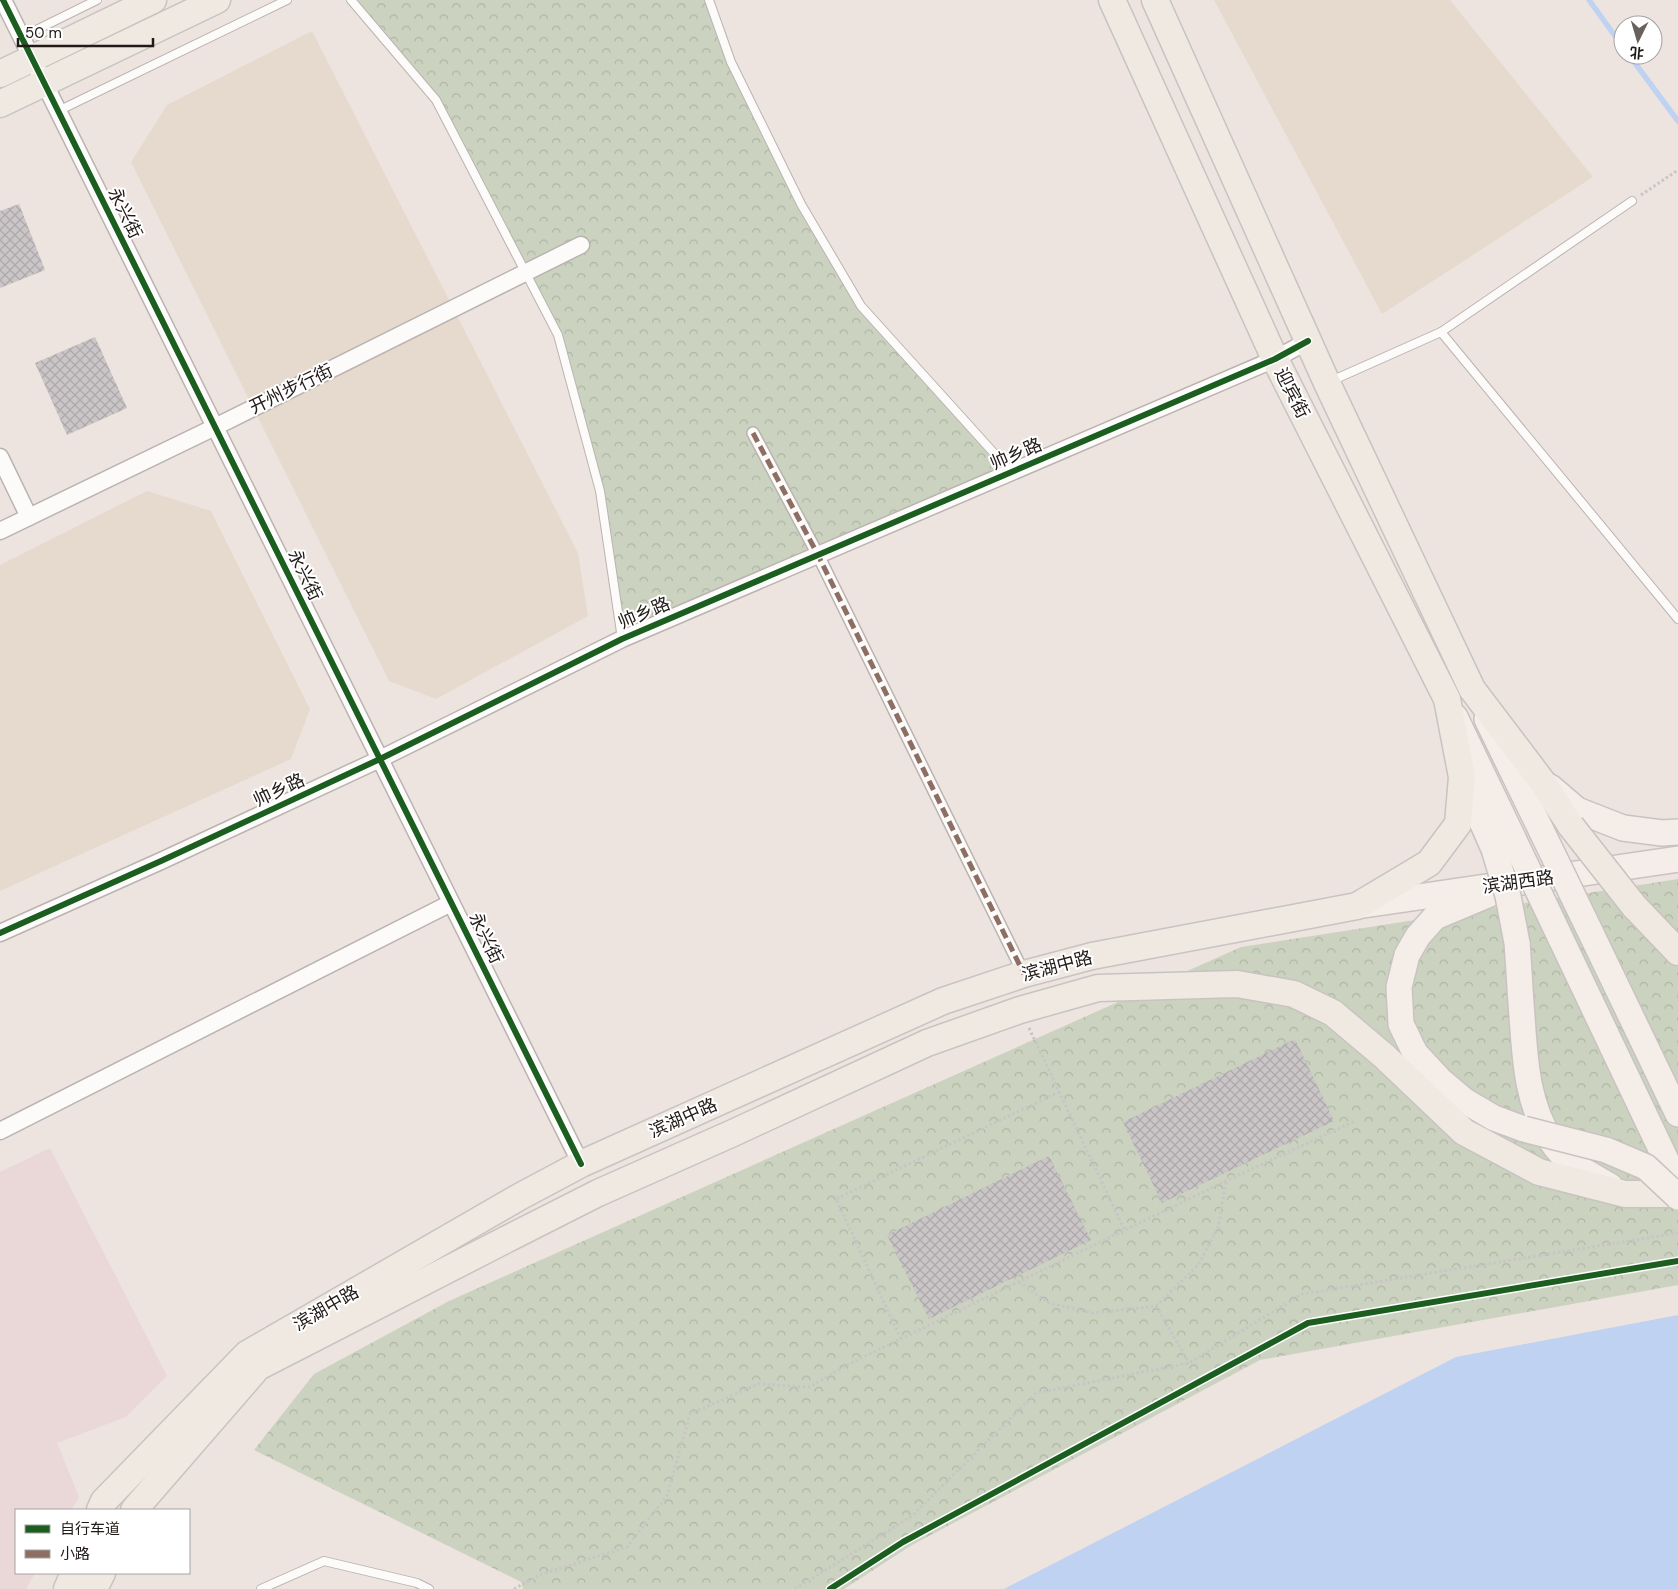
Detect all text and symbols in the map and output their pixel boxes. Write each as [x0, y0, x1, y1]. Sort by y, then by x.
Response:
scale bar [18, 15, 152, 47]
north arrow [1613, 15, 1663, 65]
text: 50 m [25, 23, 62, 43]
text: 北 [1629, 43, 1645, 63]
street label: 永兴街 [102, 183, 148, 243]
street label: 开州步行街 [245, 358, 337, 420]
street label: 迎宾街 [1269, 363, 1315, 423]
street label: 帅乡路 [986, 432, 1046, 476]
street label: 永兴街 [282, 545, 328, 605]
street label: 帅乡路 [614, 591, 674, 635]
street label: 帅乡路 [249, 768, 309, 812]
street label: 滨湖西路 [1481, 865, 1555, 899]
street label: 永兴街 [463, 908, 509, 968]
street label: 滨湖中路 [1019, 945, 1095, 987]
street label: 滨湖中路 [645, 1092, 721, 1144]
street label: 滨湖中路 [289, 1280, 363, 1336]
legend [15, 1509, 190, 1574]
text: 自行车道 [60, 1519, 120, 1539]
text: 小路 [60, 1544, 90, 1564]

